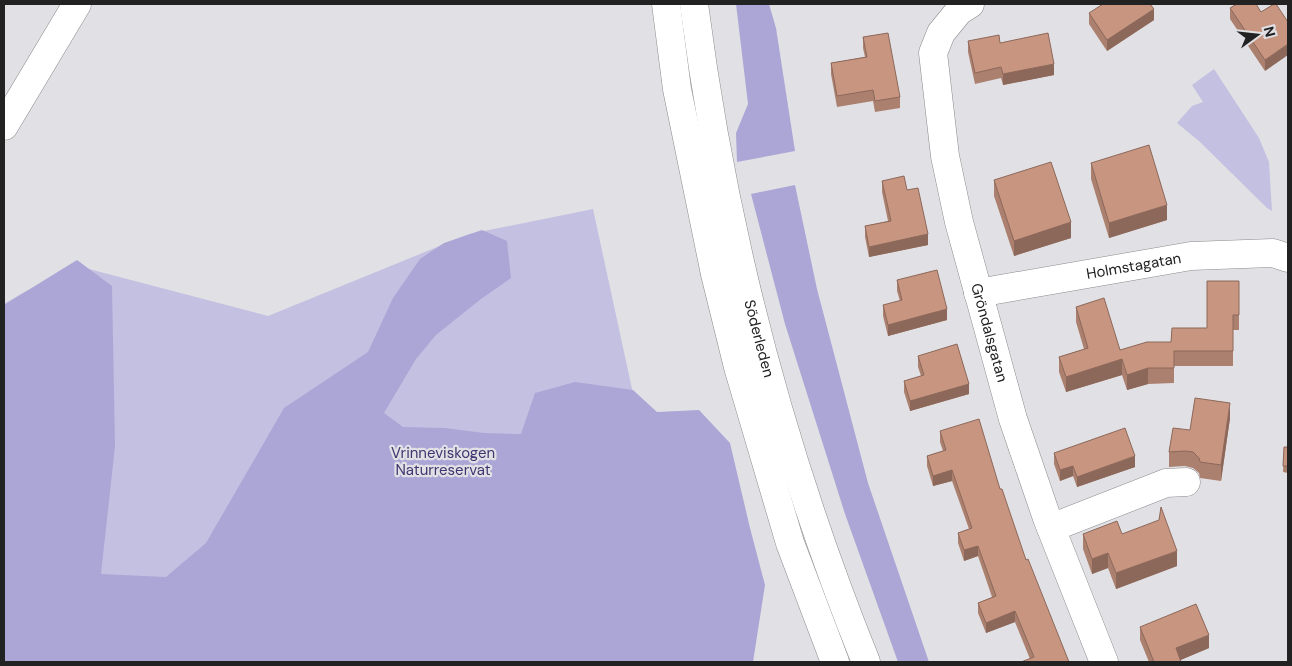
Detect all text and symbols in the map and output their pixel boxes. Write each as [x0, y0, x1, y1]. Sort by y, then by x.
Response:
north arrow [1232, 10, 1282, 60]
text: N [1260, 24, 1280, 39]
street label: Holmstagatan [1085, 248, 1183, 284]
street label: Gröndalsgatan [966, 281, 1012, 384]
street label: Söderleden [740, 298, 779, 380]
park label: Vrinneviskogen Naturreservat [391, 443, 495, 480]

